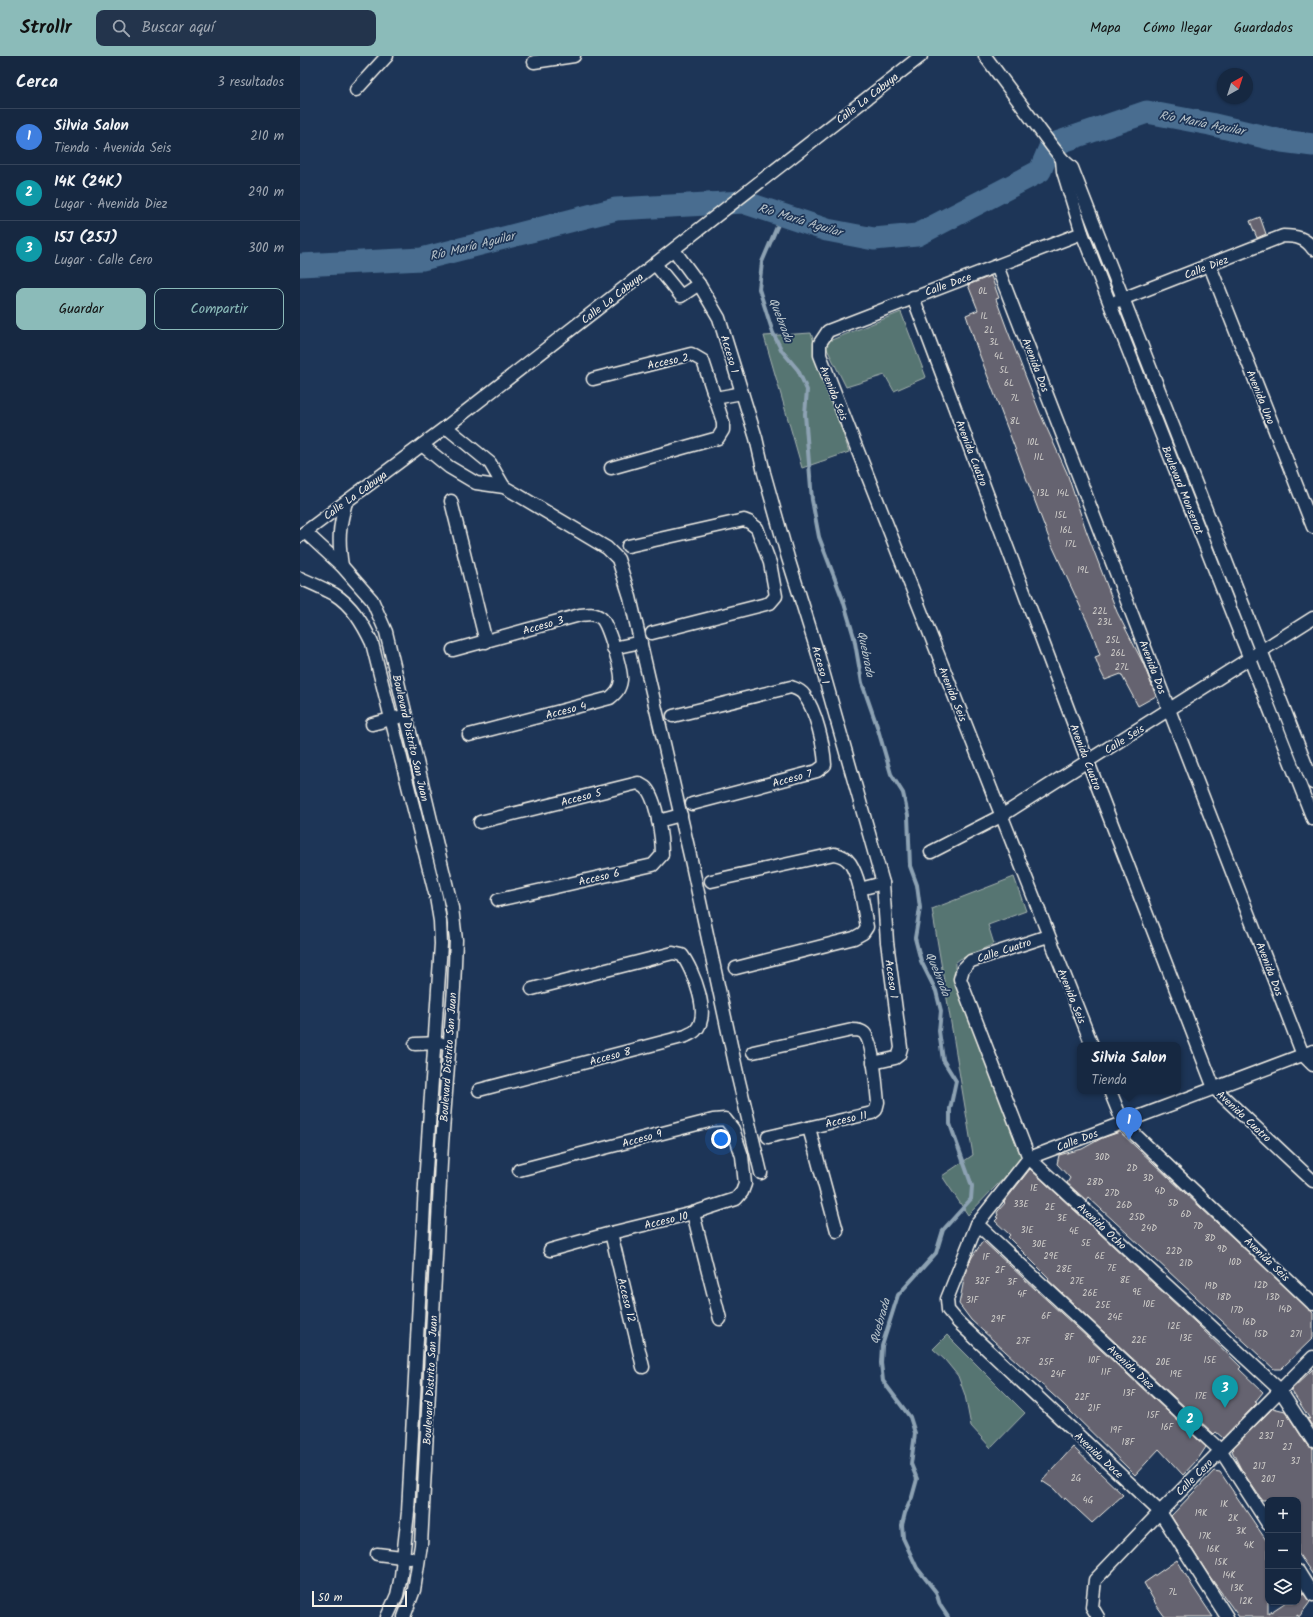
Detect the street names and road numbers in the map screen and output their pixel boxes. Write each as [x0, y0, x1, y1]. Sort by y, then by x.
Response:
street label: Calle La Cabuya [832, 69, 903, 129]
street label: Calle Diez [1182, 251, 1231, 285]
street label: Calle Doce [923, 268, 974, 302]
street label: Calle La Cabuya [577, 269, 648, 329]
street label: Acceso 1 [715, 333, 743, 376]
street label: Avenida Dos [1017, 336, 1054, 395]
street label: Acceso 2 [646, 349, 691, 375]
street label: Avenida Seis [814, 363, 852, 424]
street label: Avenida Uno [1241, 367, 1279, 427]
street label: Avenida Cuatro [950, 418, 992, 489]
street label: Boulevard Monserrat [1156, 443, 1208, 538]
street label: Calle La Cabuya [320, 466, 391, 525]
street label: Acceso 3 [521, 612, 566, 640]
street label: Avenida Dos [1134, 638, 1171, 697]
street label: Acceso 1 [806, 644, 834, 686]
street label: Avenida Seis [933, 664, 971, 725]
street label: Boulevard Distrito San Juan [387, 673, 433, 804]
street label: Acceso 4 [544, 697, 589, 725]
street label: Calle Seis [1101, 720, 1148, 759]
street label: Avenida Cuatro [1064, 722, 1106, 793]
street label: Acceso 7 [770, 765, 815, 793]
street label: Acceso 5 [559, 784, 605, 812]
street label: Acceso 6 [577, 865, 622, 891]
street label: Calle Cuatro [975, 934, 1034, 968]
street label: Avenida Dos [1251, 940, 1288, 999]
street label: Acceso 1 [879, 959, 903, 1000]
street label: Avenida Seis [1052, 966, 1090, 1027]
street label: Boulevard Distrito San Juan [436, 992, 463, 1122]
street label: Acceso 8 [588, 1043, 633, 1071]
street label: Avenida Cuatro [1212, 1086, 1275, 1147]
street label: Acceso 11 [824, 1106, 869, 1134]
street label: Acceso 9 [620, 1125, 665, 1153]
street label: Calle Dos [1054, 1125, 1101, 1157]
street label: Avenida Ocho [1072, 1199, 1130, 1255]
street label: Acceso 10 [643, 1207, 690, 1235]
street label: Avenida Seis [1239, 1233, 1294, 1287]
street label: Acceso 12 [612, 1276, 640, 1324]
street label: Boulevard Distrito San Juan [419, 1315, 443, 1445]
street label: Avenida Diez [1102, 1341, 1158, 1395]
street label: Avenida Doce [1070, 1428, 1127, 1483]
street label: Calle Cero [1172, 1455, 1218, 1501]

